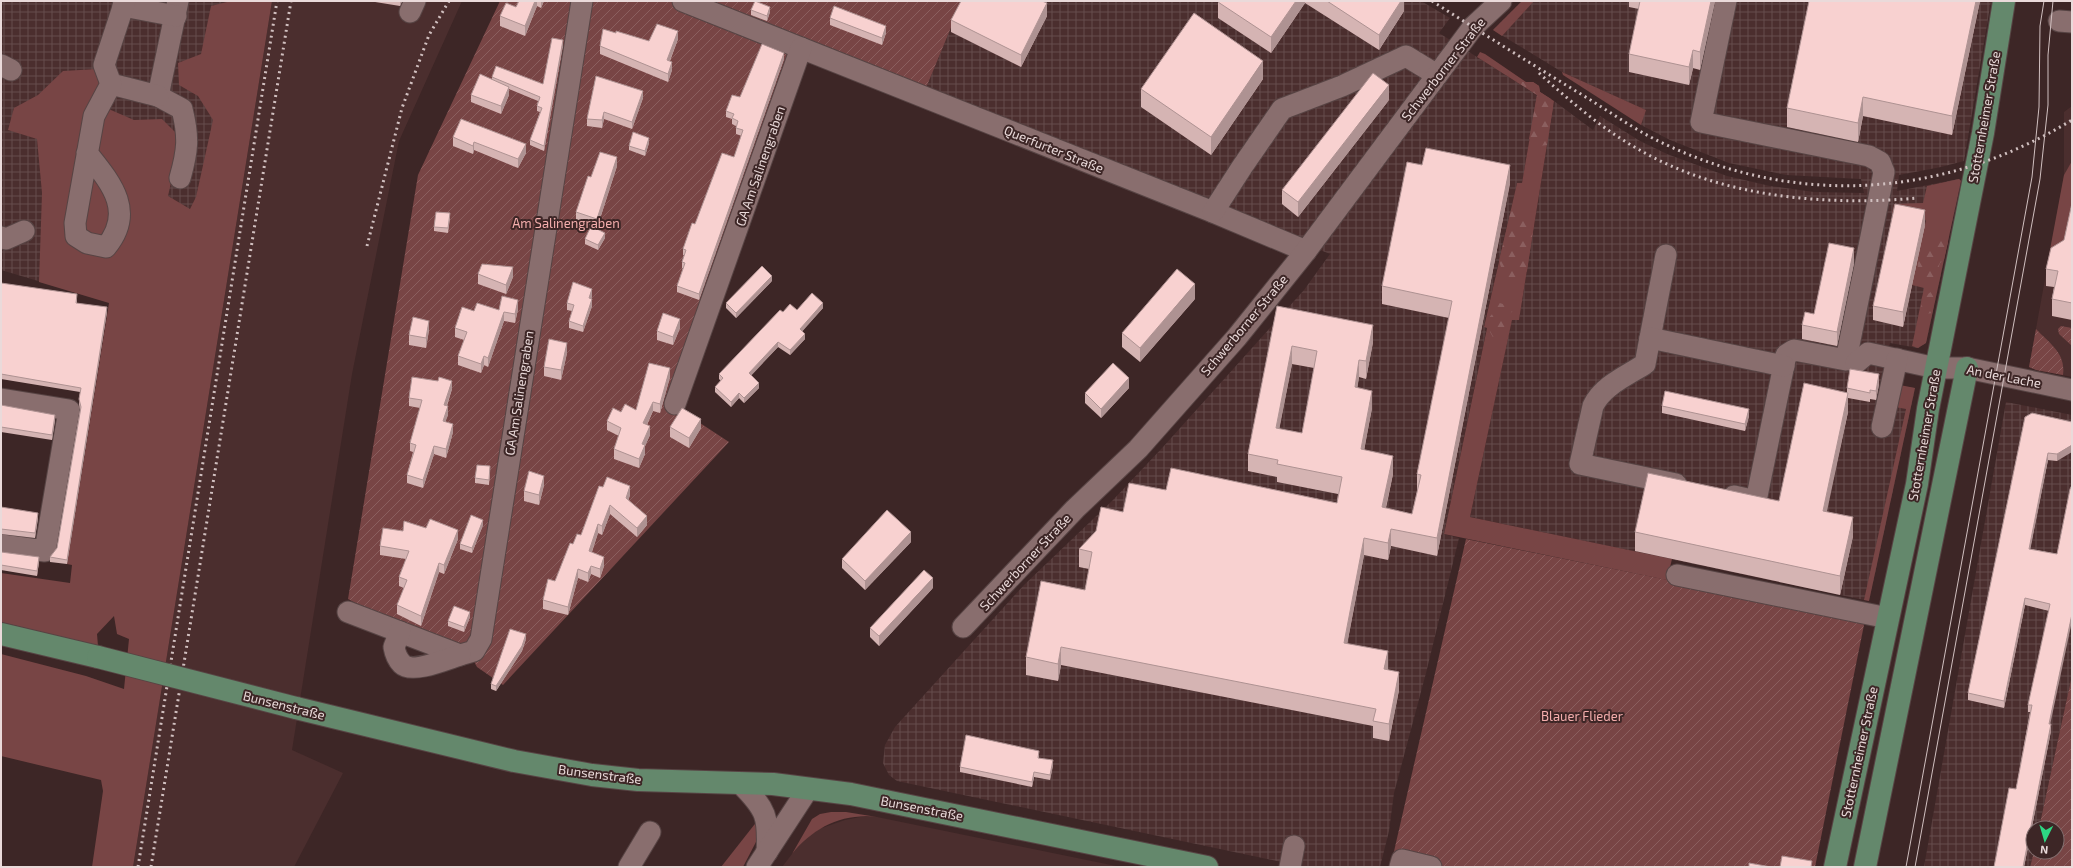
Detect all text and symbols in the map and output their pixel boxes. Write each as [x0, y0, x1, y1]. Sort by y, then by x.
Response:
street label: Schwerborner Straße [1398, 14, 1488, 124]
street label: Stotternheimer Straße [1965, 50, 2003, 184]
street label: GA Am Salinengraben [732, 104, 788, 228]
street label: Querfurter Straße [1002, 122, 1106, 176]
park label: Am Salinengraben [512, 215, 620, 231]
street label: Schwerborner Straße [1197, 271, 1291, 379]
street label: GA Am Salinengraben [501, 329, 537, 457]
street label: An der Lache [1965, 361, 2043, 391]
street label: Stotternheimer Straße [1905, 368, 1943, 502]
street label: Schwerborner Straße [976, 510, 1074, 614]
street label: Stotternheimer Straße [1837, 685, 1881, 819]
street label: Bunsenstraße [241, 687, 327, 723]
park label: Blauer Flieder [1541, 708, 1623, 724]
street label: Bunsenstraße [557, 761, 643, 787]
street label: Bunsenstraße [879, 792, 965, 824]
north arrow [2025, 820, 2065, 860]
text: N [2040, 844, 2049, 857]

